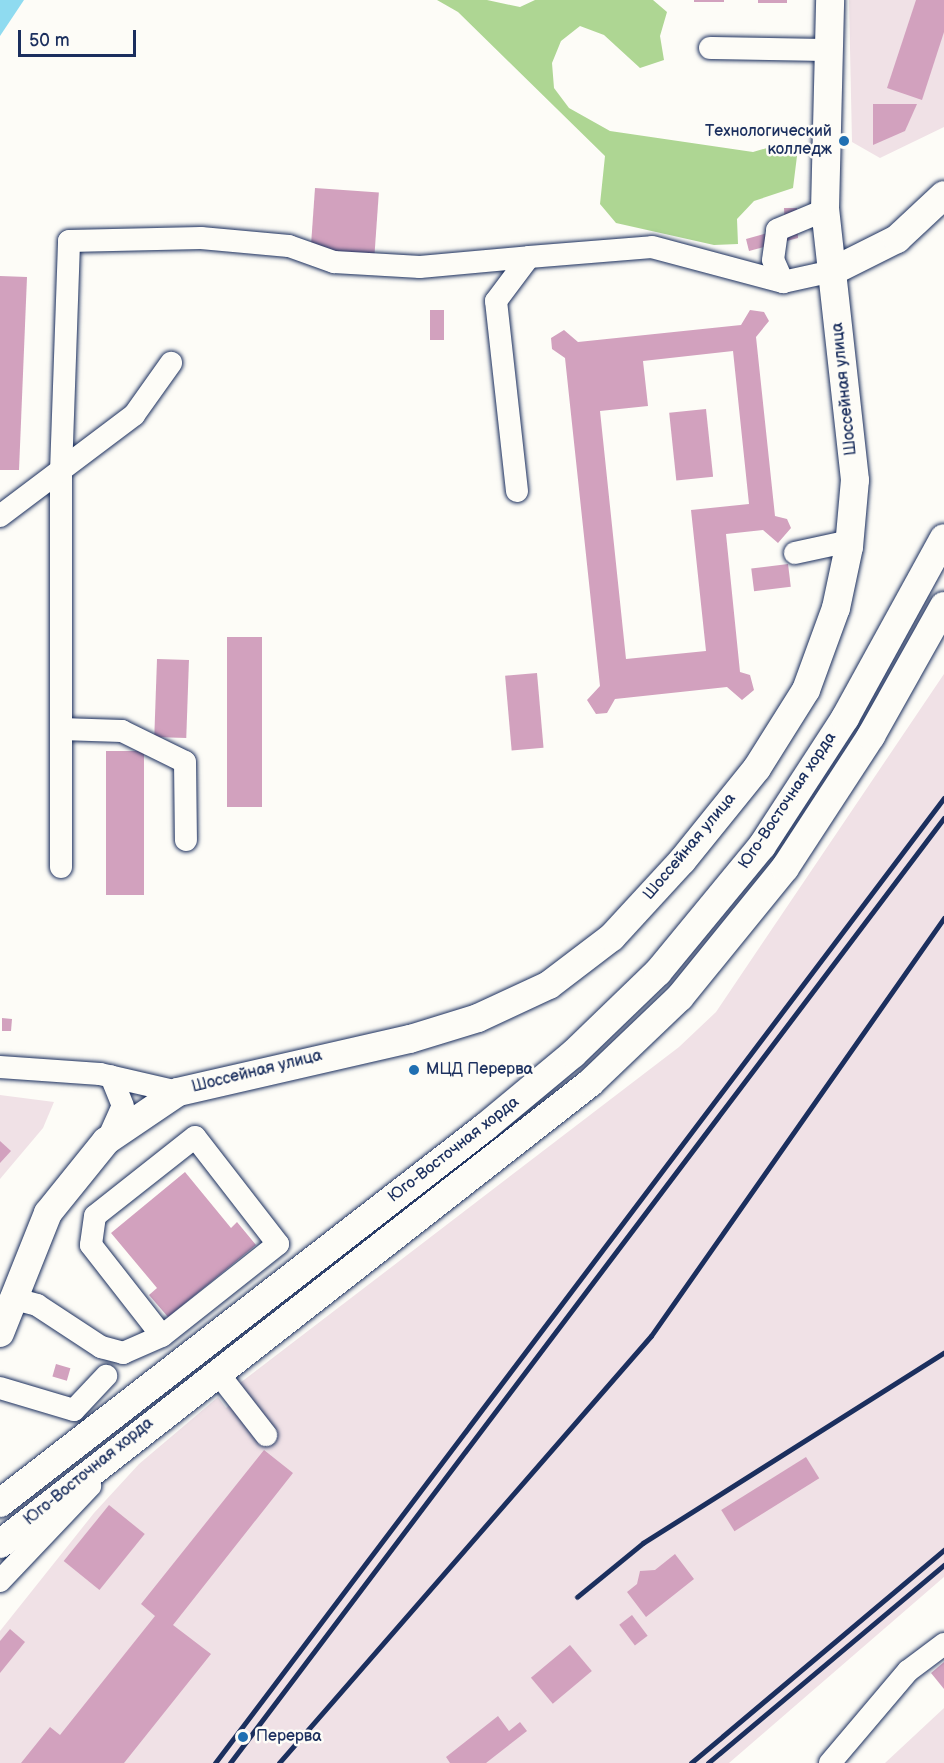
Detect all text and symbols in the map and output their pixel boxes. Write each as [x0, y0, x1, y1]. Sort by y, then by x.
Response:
scale bar [21, 18, 140, 56]
text: 50 m [29, 30, 70, 51]
place label: Технологический колледж [705, 122, 832, 160]
marker: Технологический колледж [837, 134, 851, 148]
street label: Шоссейная улица [828, 322, 862, 456]
street label: Юго-Восточная хорда [735, 729, 841, 873]
street label: Шоссейная улица [640, 790, 740, 904]
street label: Шоссейная улица [190, 1047, 324, 1097]
place label: МЦД Перерва [426, 1060, 533, 1080]
marker: МЦД Перерва [407, 1063, 421, 1077]
street label: Юго-Восточная хорда [385, 1093, 523, 1207]
street label: Юго-Восточная хорда [20, 1414, 158, 1530]
place label: Перерва [256, 1727, 322, 1747]
marker: Перерва [234, 1728, 252, 1746]

